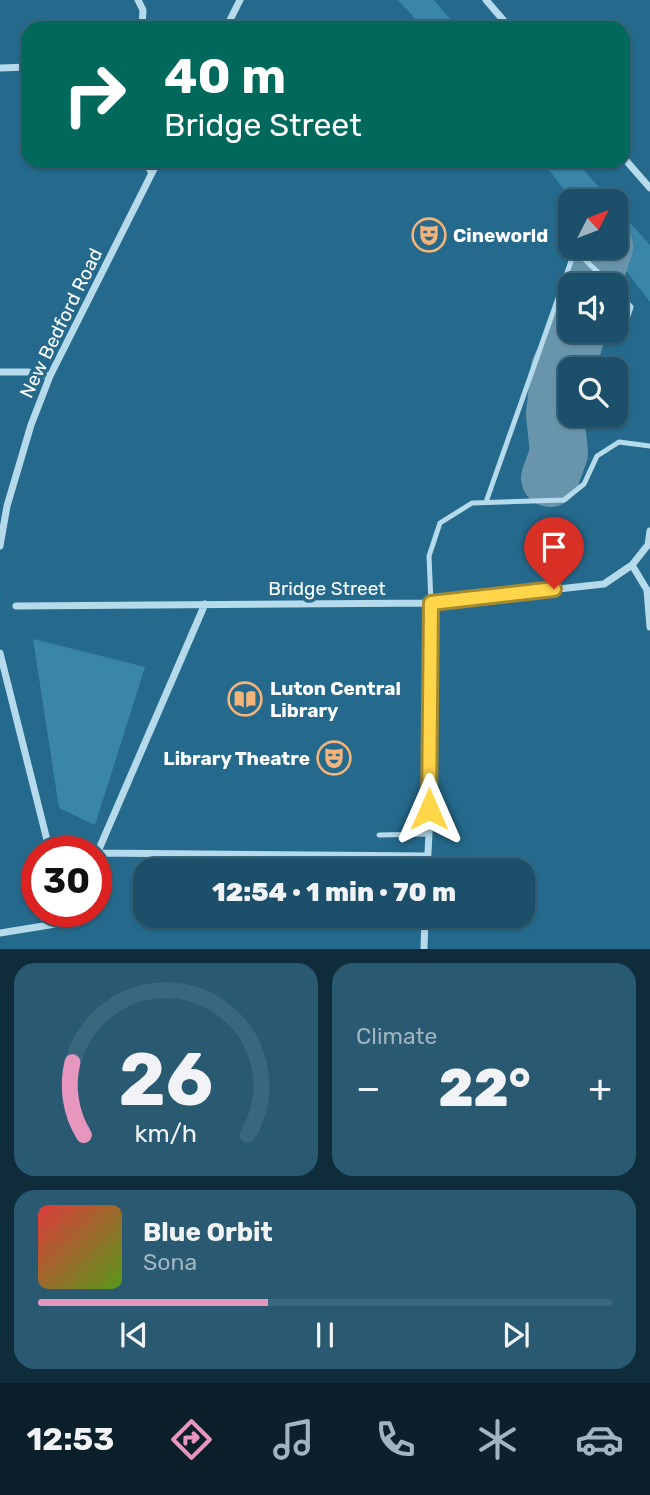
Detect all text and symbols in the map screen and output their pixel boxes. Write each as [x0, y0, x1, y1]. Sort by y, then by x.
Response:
text: 40 m [164, 47, 286, 105]
icon: right [49, 49, 140, 140]
text: Bridge Street [164, 106, 362, 144]
north arrow [558, 189, 628, 259]
map controls [558, 189, 628, 427]
theatre icon: Cineworld [410, 216, 448, 254]
place label: Cineworld [453, 224, 548, 247]
street label: New Bedford Road [15, 244, 107, 402]
button: sound [558, 273, 628, 343]
button: search [558, 357, 628, 427]
pin [524, 517, 584, 589]
icon: arrive [535, 528, 573, 566]
street label: Bridge Street [268, 577, 386, 600]
place label: Luton Central Library [270, 677, 401, 722]
library icon: Luton Central Library [226, 680, 264, 718]
theatre icon: Library Theatre [315, 739, 353, 777]
place label: Library Theatre [163, 747, 310, 770]
position arrow [392, 772, 466, 846]
speed limit sign: 30 [21, 836, 112, 927]
text: 12:54 · 1 min · 70 m [212, 877, 456, 908]
text: Climate [356, 1022, 437, 1050]
text: 26 [119, 1038, 213, 1124]
text: 22° [438, 1057, 531, 1119]
text: − [356, 1065, 381, 1111]
text: + [588, 1065, 612, 1111]
text: km/h [135, 1119, 197, 1148]
text: Blue Orbit [143, 1217, 273, 1248]
text: Sona [143, 1248, 197, 1276]
icon: previous [115, 1316, 153, 1354]
icon: pause [306, 1316, 344, 1354]
icon: next [497, 1316, 535, 1354]
icon: directions [167, 1415, 216, 1464]
icon: music [269, 1415, 318, 1464]
icon: phone [371, 1415, 420, 1464]
icon: climate [473, 1415, 522, 1464]
icon: car [575, 1415, 624, 1464]
text: 12:53 [26, 1420, 114, 1458]

